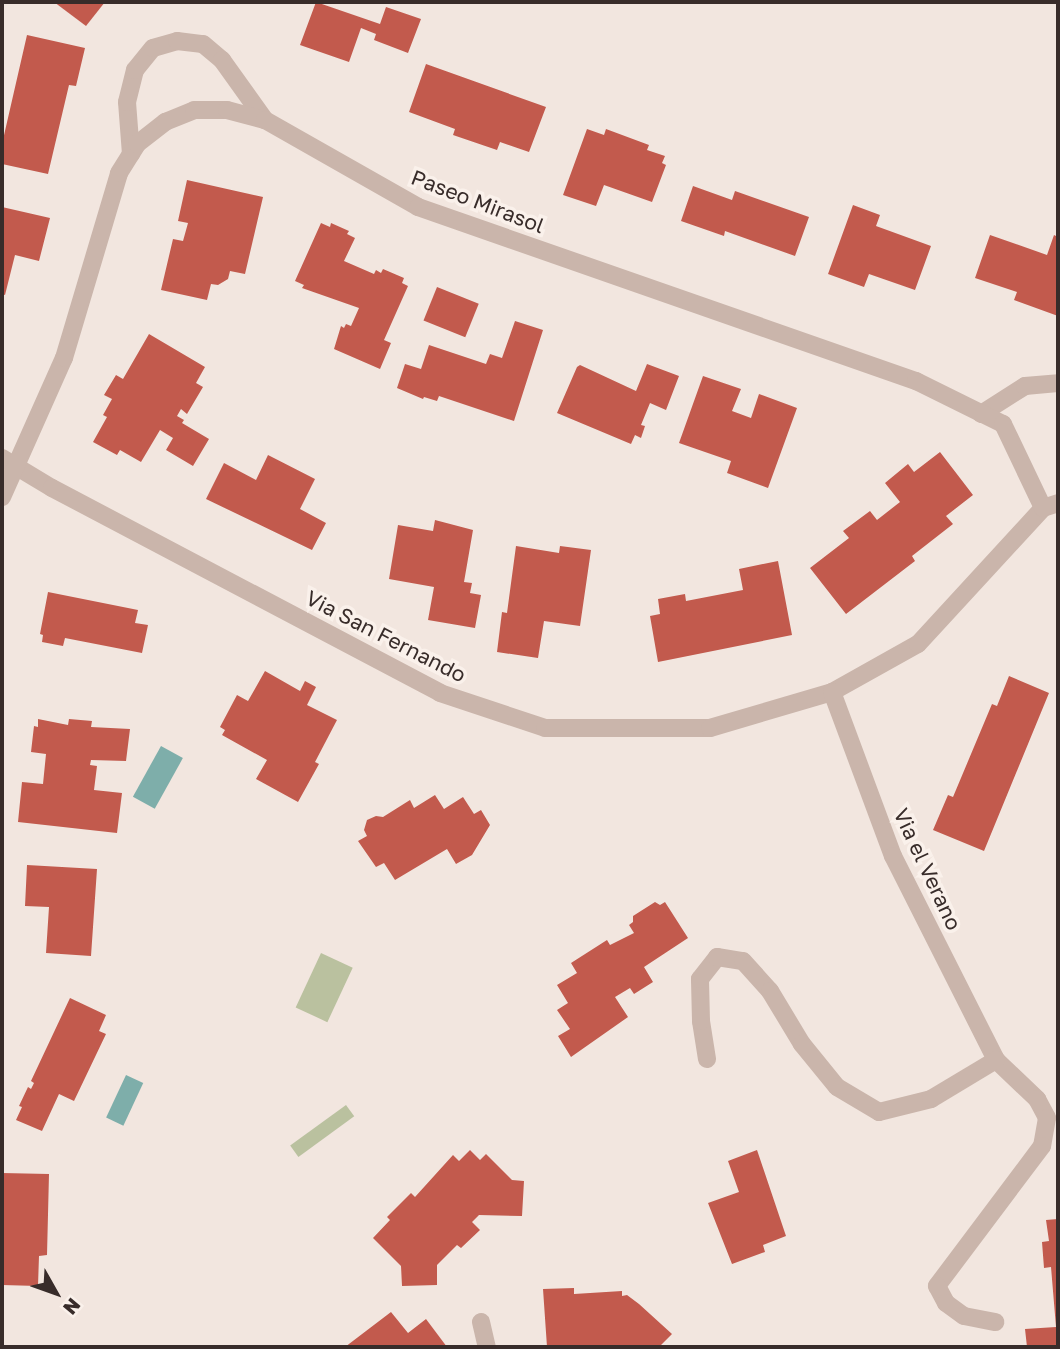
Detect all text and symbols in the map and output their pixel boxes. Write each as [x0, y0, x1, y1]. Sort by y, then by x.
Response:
street label: Paseo Mirasol [408, 164, 548, 238]
street label: Via San Fernando [302, 585, 470, 687]
street label: Via el Verano [889, 804, 967, 934]
north arrow [21, 1258, 91, 1328]
text: N [59, 1294, 86, 1320]

